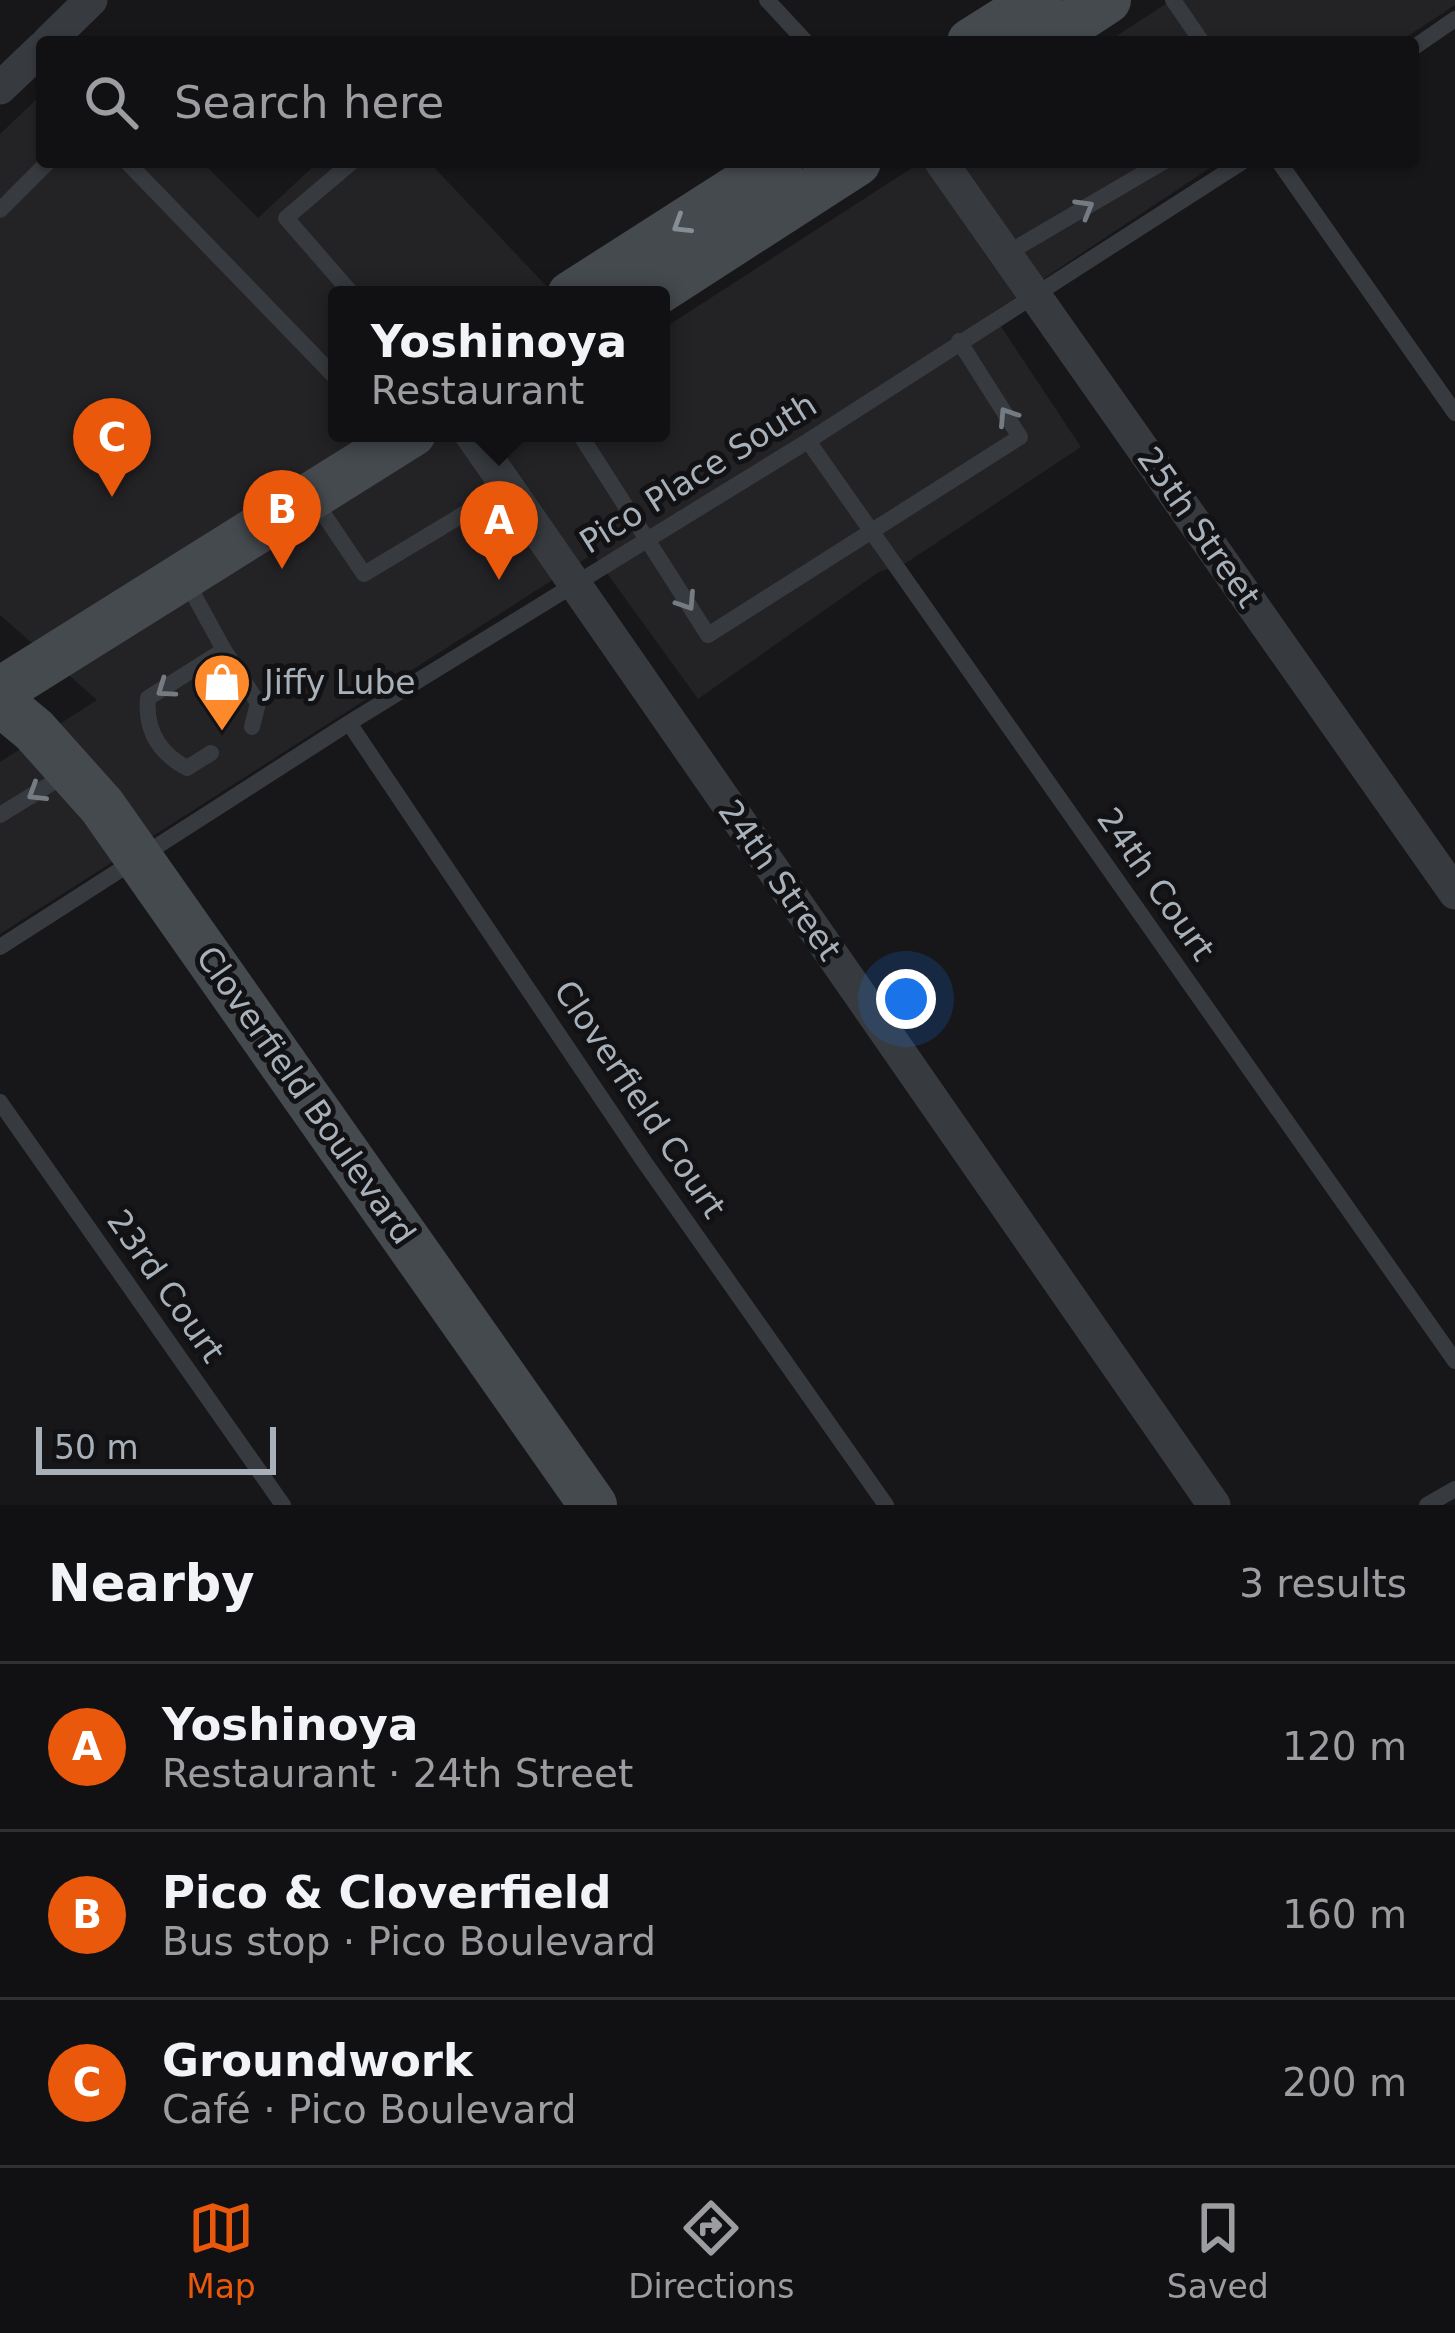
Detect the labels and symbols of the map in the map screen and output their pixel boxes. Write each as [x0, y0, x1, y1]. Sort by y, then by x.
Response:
one-way arrow [1072, 199, 1093, 222]
one-way arrow [672, 211, 694, 233]
street label: Pico Place South [573, 385, 823, 561]
pin: C [73, 398, 151, 497]
one-way arrow [999, 408, 1021, 430]
street label: 25th Street [1130, 439, 1269, 615]
pin: B [243, 470, 321, 569]
pin: A [460, 481, 538, 580]
one-way arrow [673, 589, 695, 611]
shop icon: Jiffy Lube [191, 651, 253, 733]
place label: Jiffy Lube [262, 663, 416, 702]
one-way arrow [156, 675, 178, 696]
one-way arrow [27, 779, 49, 801]
street label: 24th Street [711, 792, 850, 968]
street label: 24th Court [1089, 800, 1223, 968]
street label: Cloverfield Boulevard [188, 939, 424, 1251]
your location [876, 969, 936, 1029]
street label: Cloverfield Court [546, 973, 734, 1225]
street label: 23rd Court [99, 1202, 233, 1370]
scale bar [36, 1421, 276, 1474]

